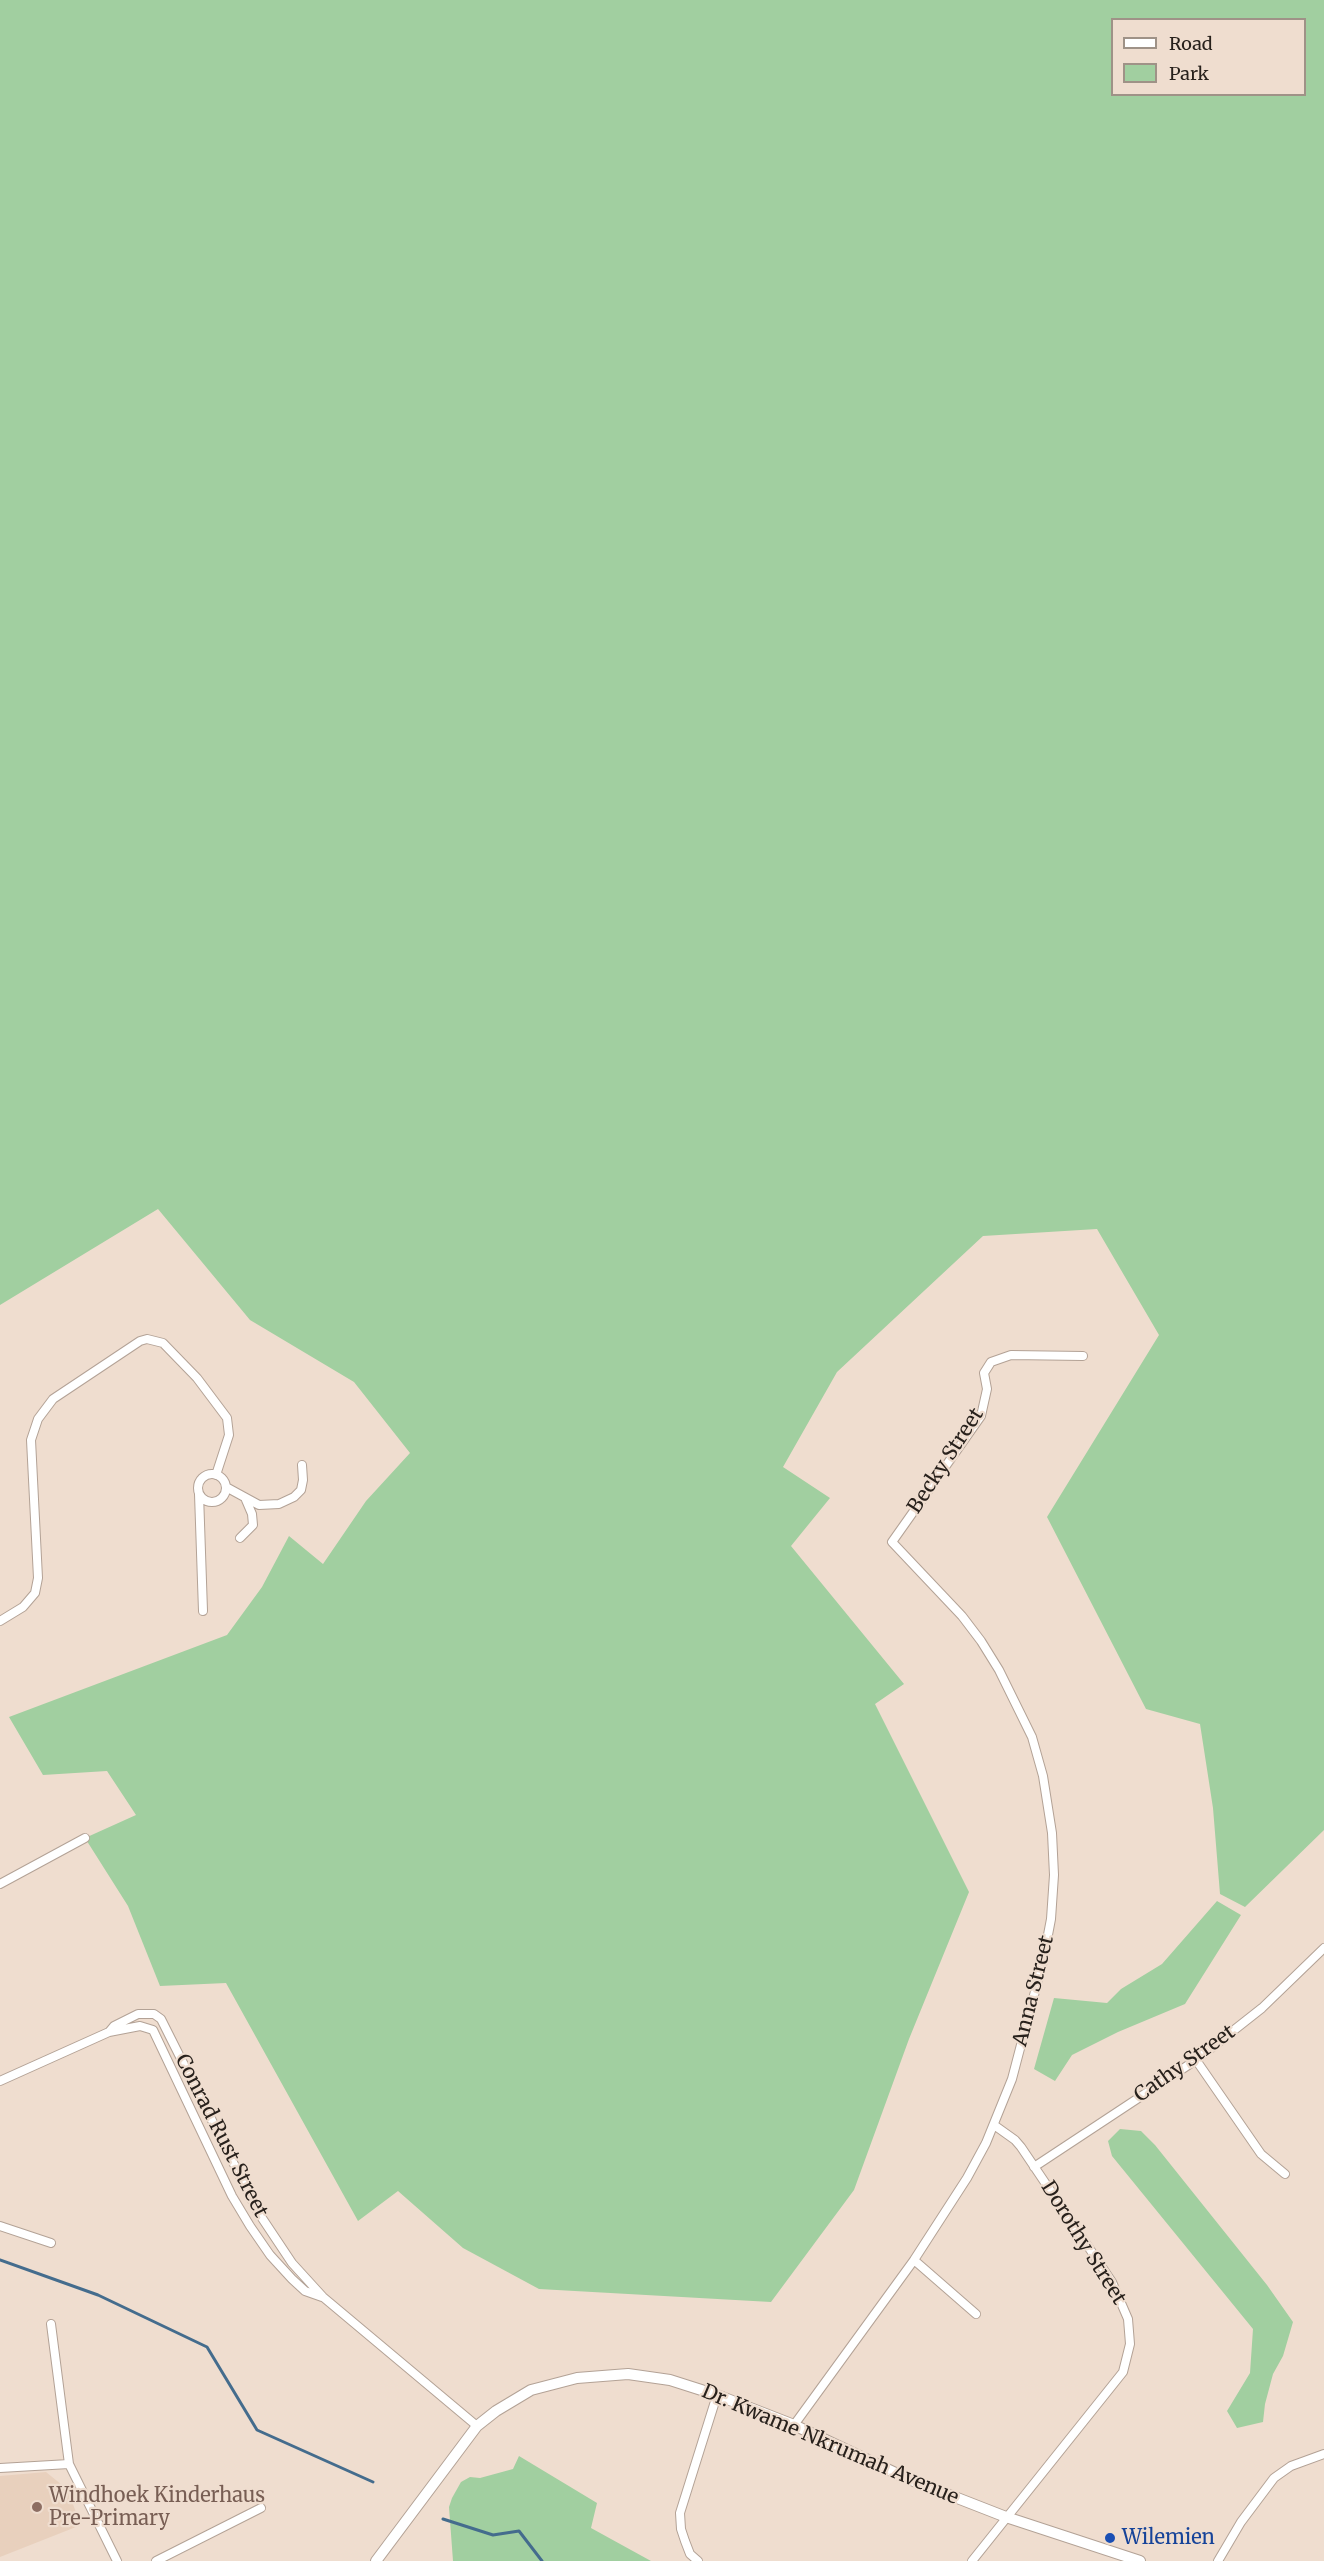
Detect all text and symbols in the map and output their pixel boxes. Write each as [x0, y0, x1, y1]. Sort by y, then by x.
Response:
legend [1111, 18, 1306, 96]
text: Road [1169, 32, 1213, 55]
text: Park [1169, 62, 1209, 85]
street label: Becky Street [903, 1404, 989, 1518]
street label: Anna Street [1009, 1933, 1059, 2049]
street label: Cathy Street [1130, 2020, 1240, 2108]
street label: Conrad Rust Street [170, 2050, 272, 2222]
street label: Dorothy Street [1035, 2177, 1131, 2309]
street label: Dr. Kwame Nkrumah Avenue [698, 2380, 962, 2510]
place label: Windhoek Kinderhaus Pre-Primary [49, 2484, 265, 2531]
marker: Windhoek Kinderhaus Pre-Primary [30, 2500, 44, 2514]
place label: Wilemien [1122, 2526, 1215, 2550]
marker: Wilemien [1103, 2531, 1117, 2545]

